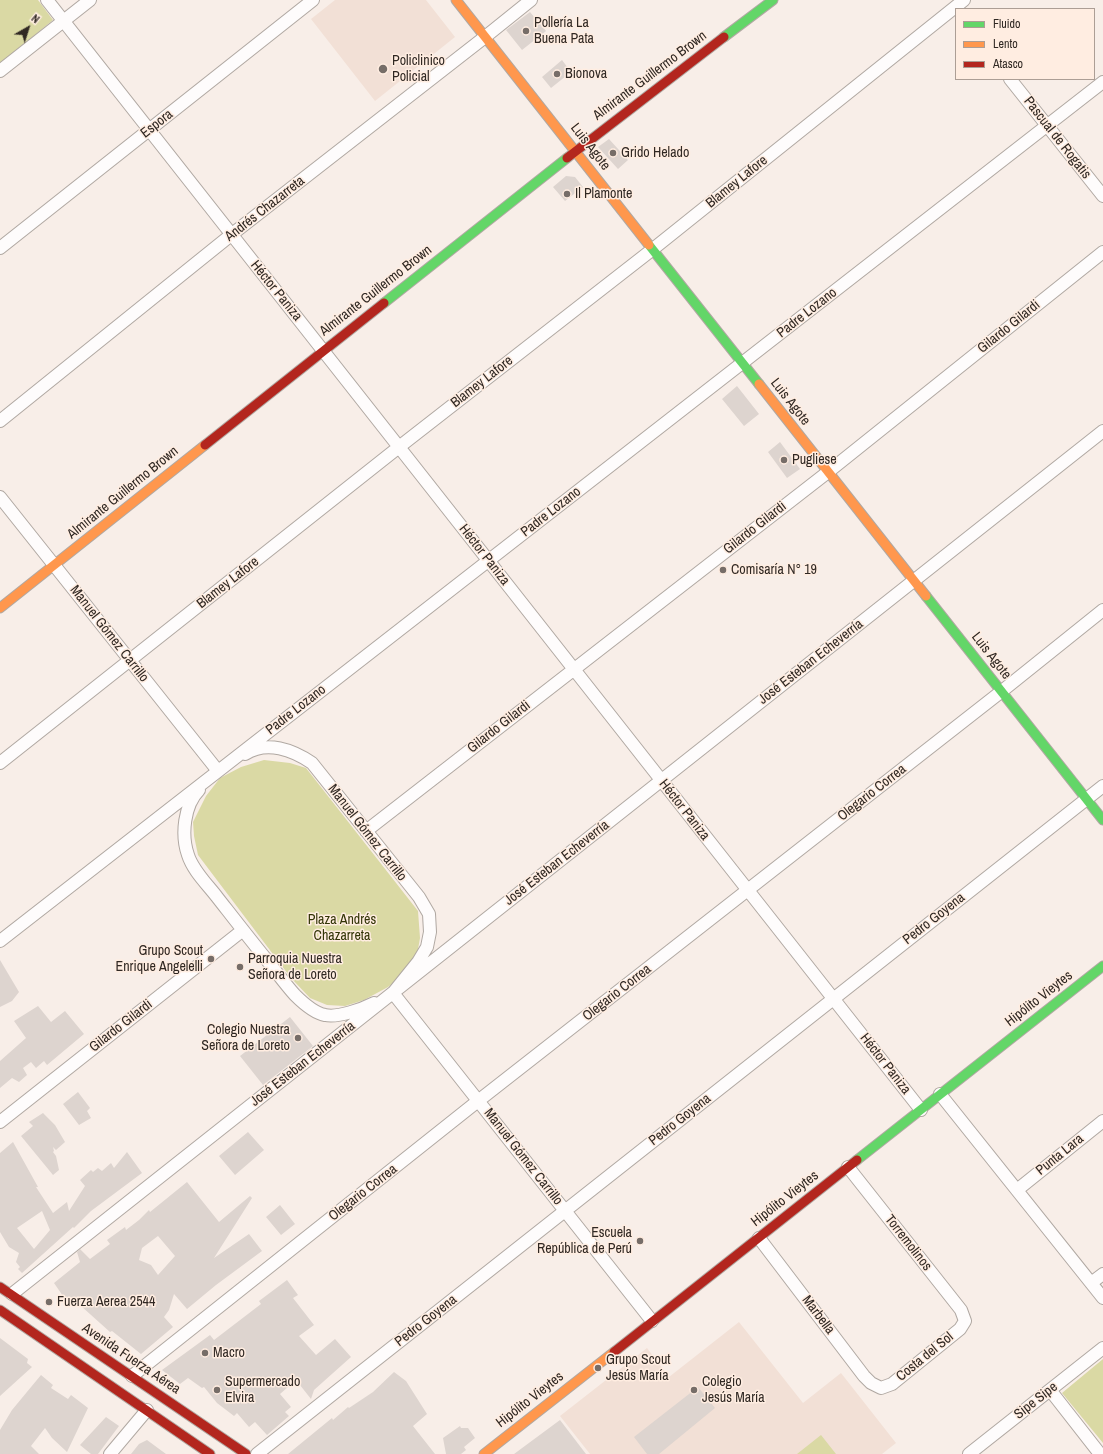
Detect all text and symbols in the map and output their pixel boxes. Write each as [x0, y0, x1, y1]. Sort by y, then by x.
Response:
north arrow [8, 8, 48, 48]
legend [955, 8, 1095, 80]
text: N [29, 11, 42, 26]
place label: Pollería La Buena Pata [534, 15, 594, 48]
text: Fluido [993, 16, 1020, 32]
marker: Pollería La Buena Pata [521, 26, 531, 36]
street label: Almirante Guillermo Brown [590, 28, 710, 124]
text: Lento [993, 36, 1018, 52]
place label: Policlinico Policial [392, 53, 445, 86]
text: Atasco [993, 56, 1023, 72]
marker: Policlinico Policial [377, 63, 389, 75]
place label: Bionova [565, 66, 607, 82]
marker: Bionova [552, 69, 562, 79]
street label: Pascual de Rogatis [1020, 94, 1094, 182]
street label: Espora [137, 106, 177, 142]
street label: Luis Agote [566, 120, 614, 174]
place label: Grido Helado [621, 145, 689, 161]
marker: Grido Helado [608, 148, 618, 158]
street label: Blamey Lafore [703, 152, 771, 212]
street label: Andrés Chazarreta [222, 173, 308, 245]
place label: Il Plamonte [575, 186, 632, 202]
marker: Il Plamonte [562, 189, 572, 199]
street label: Almirante Guillermo Brown [317, 242, 435, 340]
street label: Héctor Paniza [247, 257, 305, 325]
street label: Padre Lozano [774, 284, 840, 342]
street label: Gilardo Gilardi [974, 297, 1044, 357]
street label: Blamey Lafore [448, 353, 516, 411]
street label: Luis Agote [766, 375, 814, 429]
street label: Almirante Guillermo Brown [64, 443, 182, 543]
place label: Pugliese [792, 452, 837, 468]
marker: Pugliese [779, 455, 789, 465]
street label: Padre Lozano [518, 483, 584, 541]
street label: Gilardo Gilardi [720, 498, 790, 558]
street label: Héctor Paniza [455, 521, 513, 589]
street label: Blamey Lafore [194, 554, 262, 612]
place label: Comisaría N° 19 [731, 562, 817, 578]
marker: Comisaría N° 19 [718, 565, 728, 575]
street label: Manuel Gómez Carrillo [66, 582, 152, 686]
street label: José Esteban Echeverría [755, 616, 867, 708]
street label: Luis Agote [967, 629, 1015, 683]
street label: Padre Lozano [263, 681, 329, 739]
street label: Gilardo Gilardi [464, 697, 534, 757]
street label: Olegario Correa [834, 761, 910, 825]
street label: Héctor Paniza [655, 776, 713, 844]
street label: Manuel Gómez Carrillo [324, 781, 410, 885]
street label: José Esteban Echeverría [501, 817, 613, 909]
street label: Pedro Goyena [900, 890, 968, 948]
park label: Plaza Andrés Chazarreta [308, 912, 376, 944]
place label: Grupo Scout Enrique Angelelli [116, 943, 203, 976]
place label: Parroquia Nuestra Señora de Loreto [248, 951, 342, 984]
marker: Grupo Scout Enrique Angelelli [206, 954, 216, 964]
street label: Olegario Correa [579, 961, 655, 1025]
marker: Parroquia Nuestra Señora de Loreto [235, 962, 245, 972]
street label: Hipólito Vieytes [1002, 967, 1076, 1031]
street label: Gilardo Gilardi [86, 996, 156, 1056]
street label: José Esteban Echeverría [247, 1018, 359, 1110]
place label: Colegio Nuestra Señora de Loreto [201, 1022, 290, 1054]
street label: Héctor Paniza [856, 1030, 914, 1098]
marker: Colegio Nuestra Señora de Loreto [293, 1033, 303, 1043]
street label: Pedro Goyena [646, 1091, 714, 1149]
street label: Manuel Gómez Carrillo [480, 1105, 566, 1209]
street label: Punta Lara [1033, 1131, 1087, 1179]
street label: Olegario Correa [325, 1161, 401, 1225]
street label: Hipólito Vieytes [748, 1167, 822, 1231]
street label: Torremolinos [881, 1212, 935, 1274]
place label: Escuela República de Perú [537, 1225, 632, 1258]
marker: Escuela República de Perú [635, 1236, 645, 1246]
street label: Pedro Goyena [392, 1292, 460, 1350]
street label: Marbella [798, 1292, 838, 1338]
place label: Fuerza Aerea 2544 [57, 1294, 155, 1310]
marker: Fuerza Aerea 2544 [44, 1297, 54, 1307]
street label: Avenida Fuerza Aérea [79, 1320, 183, 1398]
street label: Costa del Sol [893, 1329, 957, 1385]
place label: Macro [213, 1345, 245, 1361]
marker: Macro [200, 1348, 210, 1358]
place label: Grupo Scout Jesús María [606, 1352, 670, 1384]
marker: Grupo Scout Jesús María [593, 1363, 603, 1373]
street label: Hipólito Vieytes [493, 1368, 567, 1432]
place label: Supermercado Elvira [225, 1374, 300, 1406]
place label: Colegio Jesús María [702, 1374, 765, 1406]
street label: Sipe Sipe [1011, 1379, 1061, 1423]
marker: Supermercado Elvira [212, 1385, 222, 1395]
marker: Colegio Jesús María [689, 1385, 699, 1395]

